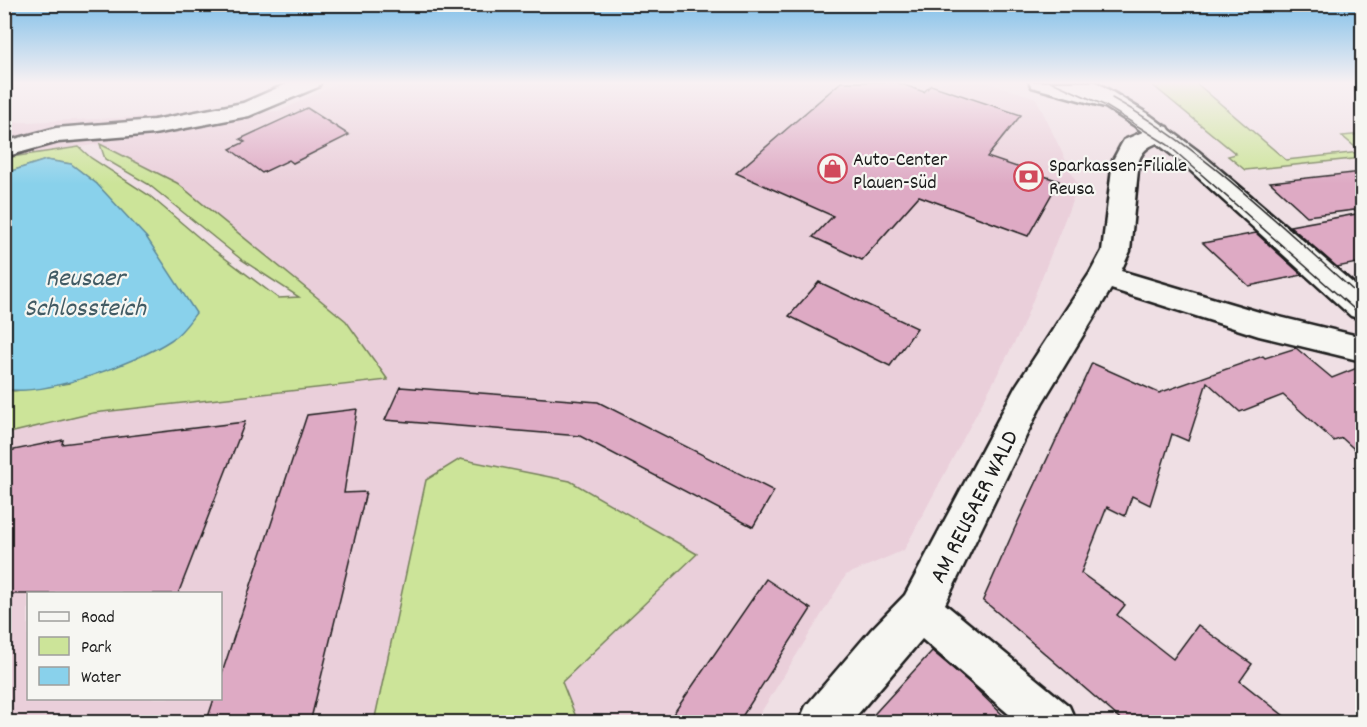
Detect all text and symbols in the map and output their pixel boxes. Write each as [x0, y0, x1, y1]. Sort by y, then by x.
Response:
place label: Auto-Center Plauen-Süd [853, 147, 948, 198]
shop icon: Auto-Center Plauen-Süd [816, 153, 848, 185]
place label: Sparkassen-Filiale Reusa [1049, 153, 1187, 204]
bank icon: Sparkassen-Filiale Reusa [1012, 160, 1044, 192]
water label: Reusaer Schlossteich [24, 261, 147, 328]
street label: AM REUSAER WALD [922, 425, 1029, 590]
legend [27, 592, 222, 700]
text: Road [81, 606, 115, 631]
text: Park [81, 636, 112, 661]
text: Water [81, 666, 121, 691]

